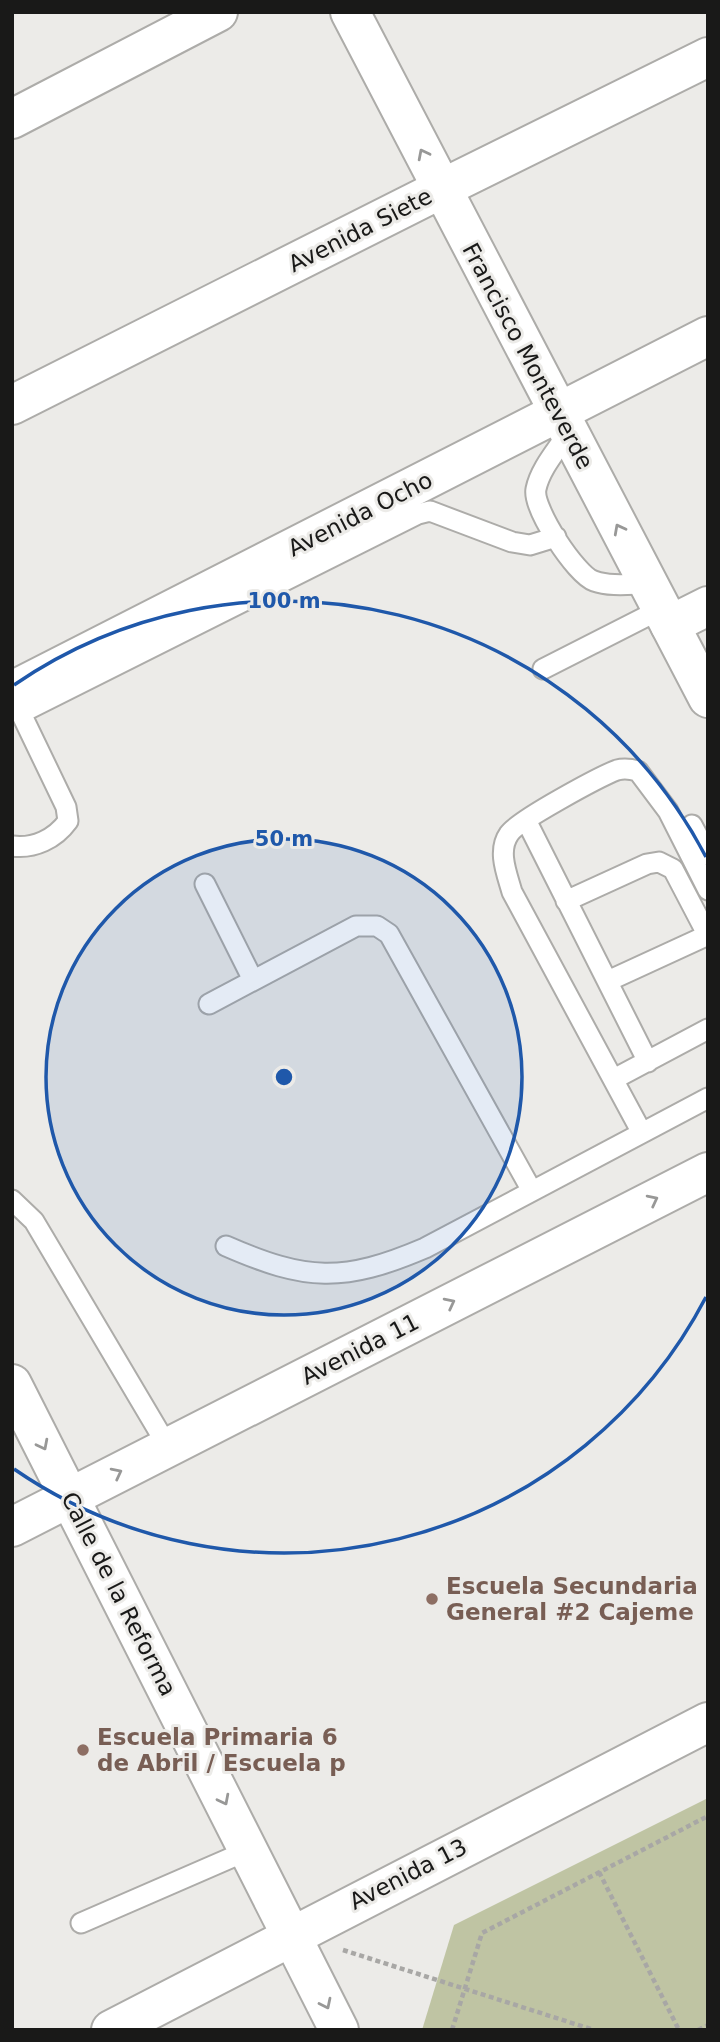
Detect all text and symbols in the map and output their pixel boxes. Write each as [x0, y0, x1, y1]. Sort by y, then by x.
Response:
one-way arrow [418, 149, 432, 161]
street label: Avenida Siete [284, 183, 436, 277]
street label: Francisco Monteverde [457, 239, 599, 473]
street label: Avenida Ocho [283, 466, 437, 562]
one-way arrow [614, 524, 627, 536]
text: 100 m [247, 589, 321, 613]
text: 50 m [255, 827, 313, 851]
centre of rings [272, 1065, 296, 1089]
one-way arrow [646, 1195, 658, 1209]
one-way arrow [443, 1298, 455, 1312]
street label: Avenida 11 [297, 1308, 423, 1390]
one-way arrow [35, 1438, 49, 1450]
one-way arrow [110, 1468, 122, 1482]
street label: Calle de la Reforma [56, 1488, 182, 1700]
place label: Escuela Secundaria General #2 Cajeme [446, 1573, 698, 1625]
marker: Escuela Secundaria General #2 Cajeme [424, 1591, 440, 1607]
place label: Escuela Primaria 6 de Abril / Escuela p [97, 1724, 346, 1776]
marker: Escuela Primaria 6 de Abril / Escuela p [75, 1742, 91, 1758]
one-way arrow [215, 1793, 229, 1806]
street label: Avenida 13 [345, 1833, 471, 1915]
one-way arrow [317, 1997, 331, 2009]

